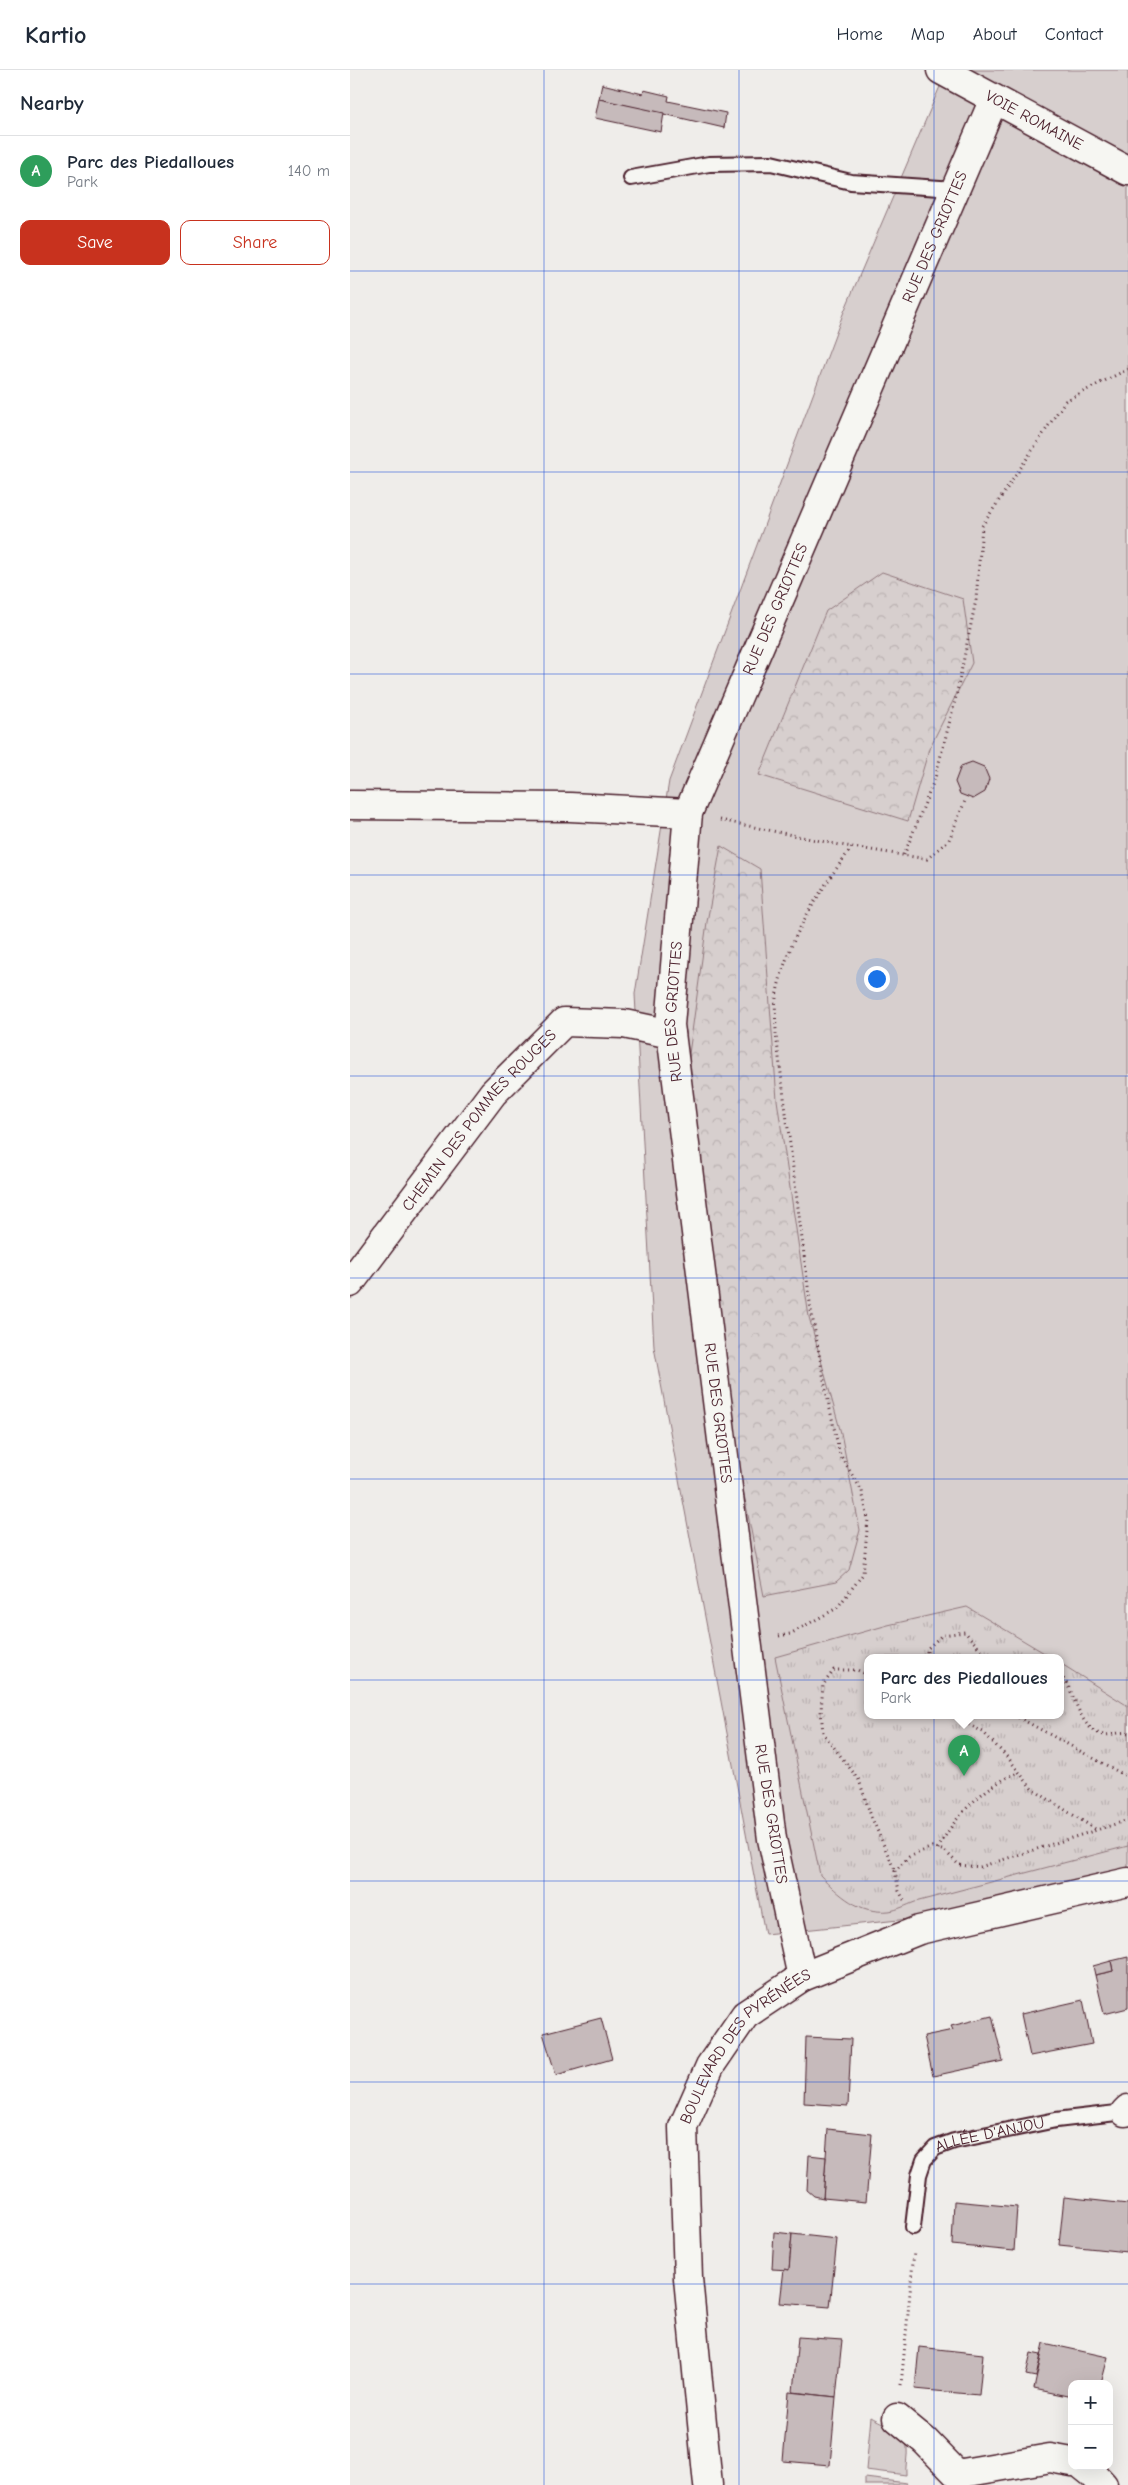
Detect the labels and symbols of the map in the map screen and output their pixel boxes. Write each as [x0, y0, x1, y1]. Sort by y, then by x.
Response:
street label: VOIE ROMAINE [982, 87, 1086, 154]
street label: RUE DES GRIOTTES [899, 168, 971, 306]
street label: RUE DES GRIOTTES [739, 541, 812, 678]
street label: RUE DES GRIOTTES [661, 940, 686, 1083]
your location [864, 966, 890, 992]
street label: CHEMIN DES POMMES ROUGES [398, 1026, 560, 1215]
street label: RUE DES GRIOTTES [700, 1342, 736, 1484]
pin: A [948, 1735, 980, 1776]
street label: RUE DES GRIOTTES [751, 1743, 791, 1885]
street label: BOULEVARD DES PYRÉNÉES [677, 1965, 813, 2127]
street label: ALLÉE D'ANJOU [933, 2114, 1046, 2156]

